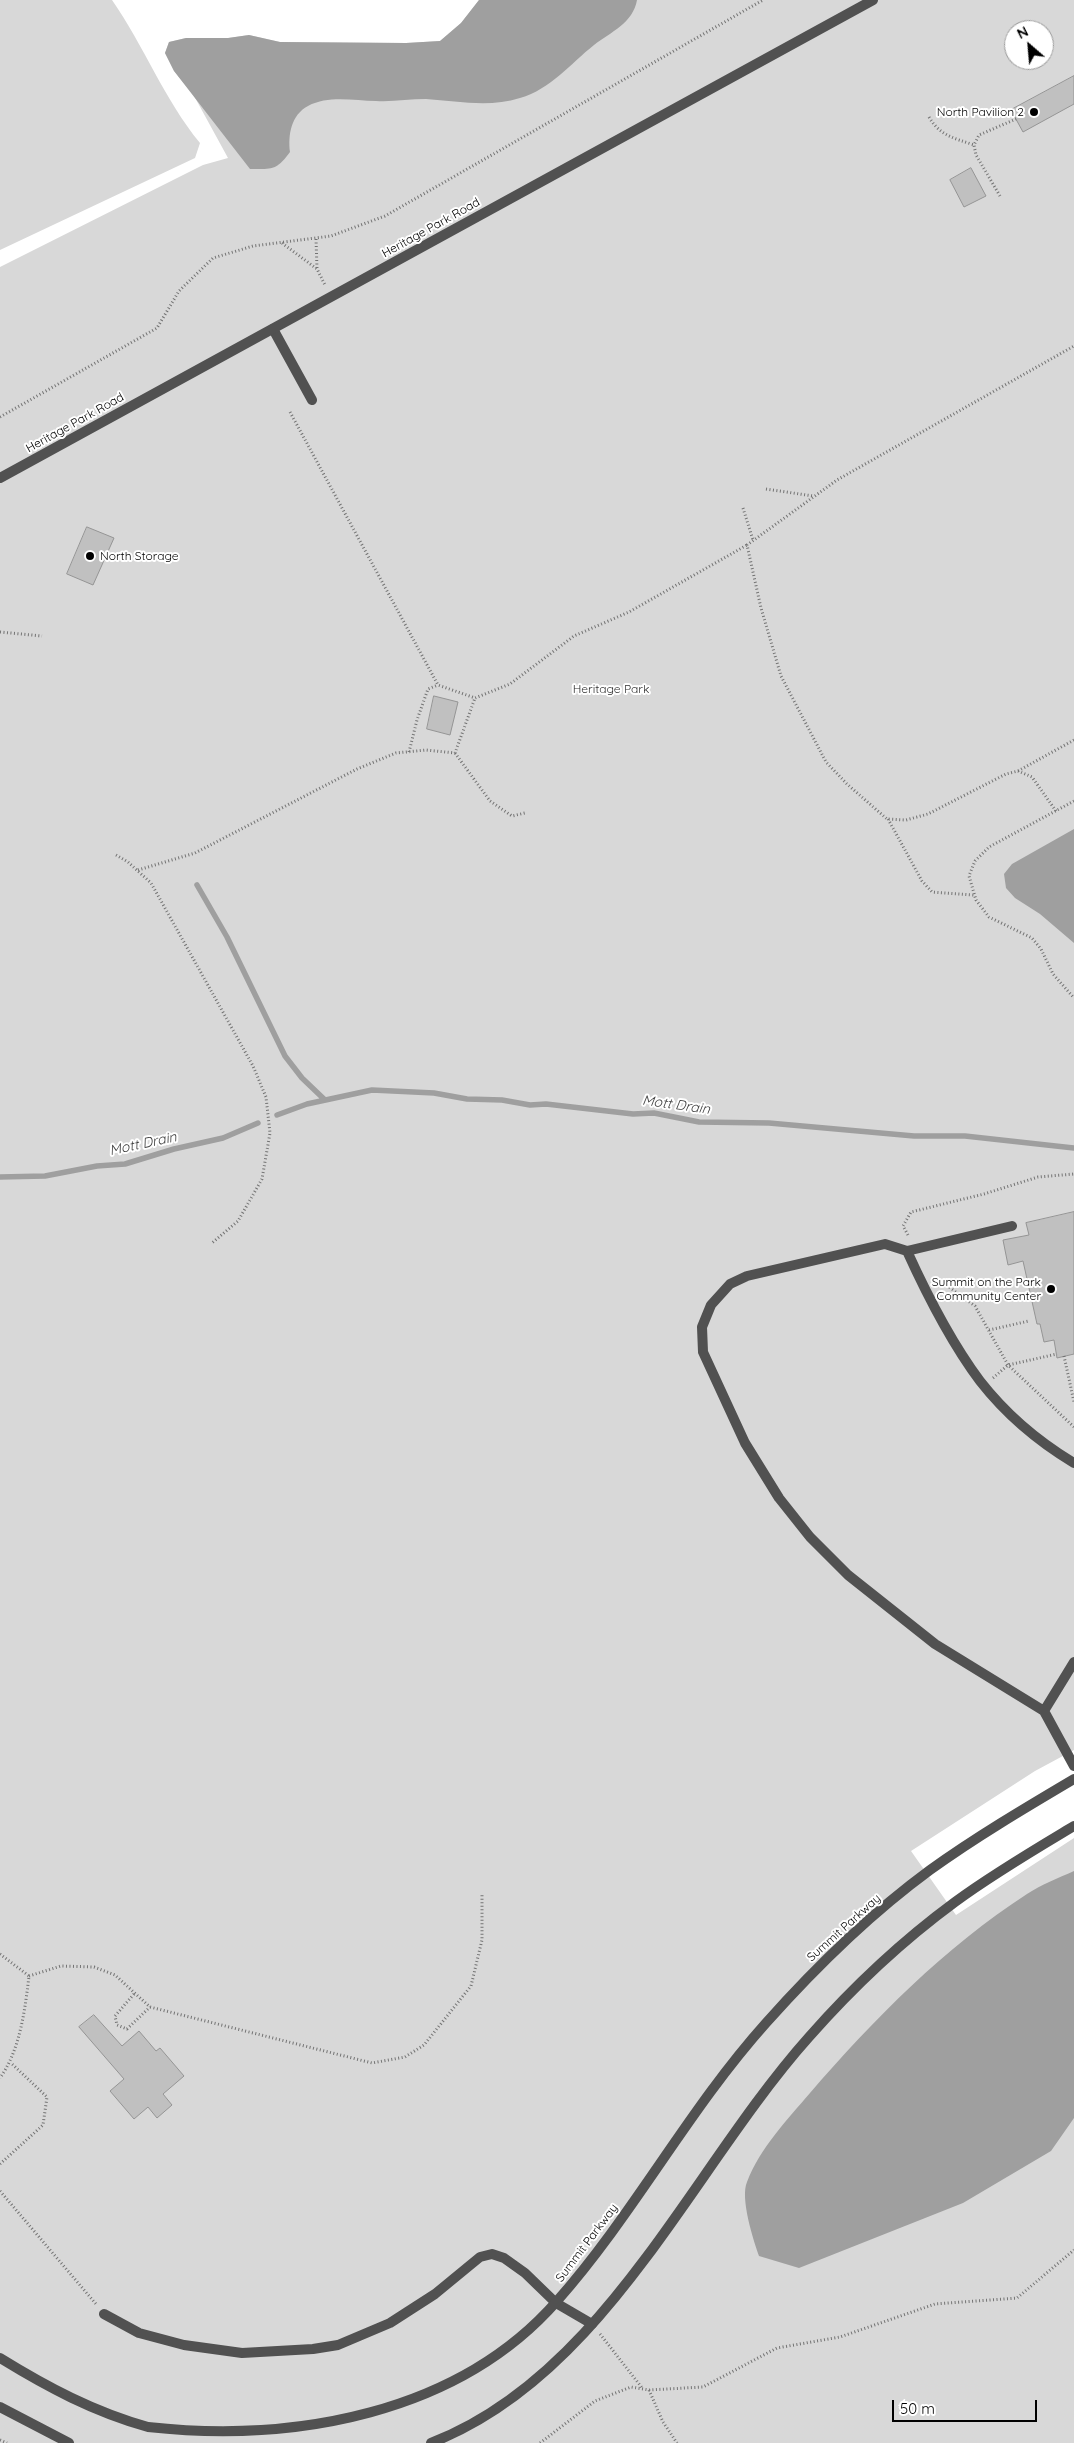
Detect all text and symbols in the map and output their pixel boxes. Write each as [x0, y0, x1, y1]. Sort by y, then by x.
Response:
north arrow [1004, 20, 1054, 70]
text: N [1014, 22, 1031, 43]
place label: North Pavilion 2 [937, 105, 1024, 119]
marker: North Pavilion 2 [1028, 106, 1040, 118]
street label: Heritage Park Road [380, 195, 482, 261]
street label: Heritage Park Road [24, 390, 126, 456]
place label: North Storage [100, 549, 179, 563]
marker: North Storage [84, 550, 96, 562]
park label: Heritage Park [573, 682, 649, 696]
water label: Mott Drain [641, 1092, 711, 1118]
water label: Mott Drain [108, 1129, 178, 1159]
place label: Summit on the Park Community Center [932, 1275, 1041, 1303]
marker: Summit on the Park Community Center [1045, 1283, 1057, 1295]
street label: Summit Parkway [804, 1891, 884, 1965]
street label: Summit Parkway [553, 2201, 621, 2285]
scale bar [894, 2390, 1039, 2422]
text: 50 m [900, 2399, 935, 2418]

